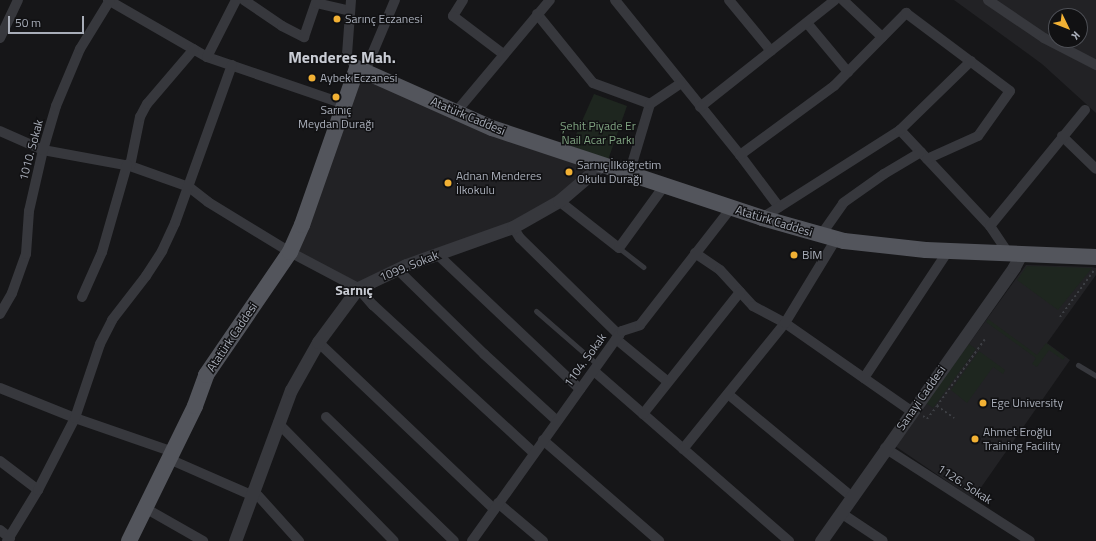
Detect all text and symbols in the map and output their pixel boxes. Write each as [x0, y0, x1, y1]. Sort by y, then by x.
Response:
scale bar [10, 8, 86, 34]
north arrow [1048, 8, 1088, 48]
place label: Sarınç Eczanesi [345, 12, 423, 26]
text: 50 m [15, 13, 41, 32]
marker: Sarınç Eczanesi [332, 14, 342, 24]
text: K [1068, 28, 1084, 43]
district label: Menderes Mah. [288, 47, 396, 67]
place label: Aybek Eczanesi [320, 71, 397, 85]
marker: Aybek Eczanesi [307, 73, 317, 83]
marker: Sarnıç Meydan Durağı [331, 92, 341, 102]
street label: Atatürk Caddesi [428, 94, 508, 138]
place label: Sarnıç Meydan Durağı [298, 103, 374, 131]
street label: 1010. Sokak [16, 118, 46, 182]
park label: Şehit Piyade Er Nail Acar Parkı [560, 119, 636, 147]
place label: Sarnıç İlköğretim Okulu Durağı [577, 158, 661, 186]
marker: Sarnıç İlköğretim Okulu Durağı [564, 167, 574, 177]
place label: Adnan Menderes İlkokulu [456, 169, 542, 197]
marker: Adnan Menderes İlkokulu [443, 178, 453, 188]
street label: Atatürk Caddesi [734, 202, 814, 240]
street label: 1099. Sokak [377, 248, 441, 284]
place label: BİM [802, 248, 822, 262]
marker: BİM [789, 250, 799, 260]
district label: Sarnıç [335, 282, 373, 298]
street label: Atatürk Caddesi [204, 300, 260, 374]
street label: 1104. Sokak [561, 331, 609, 389]
street label: Sanayi Caddesi [893, 363, 949, 433]
place label: Ege University [991, 396, 1063, 410]
marker: Ege University [978, 398, 988, 408]
place label: Ahmet Eroğlu Training Facility [983, 425, 1061, 453]
marker: Ahmet Eroğlu Training Facility [970, 434, 980, 444]
street label: 1126. Sokak [935, 461, 995, 507]

